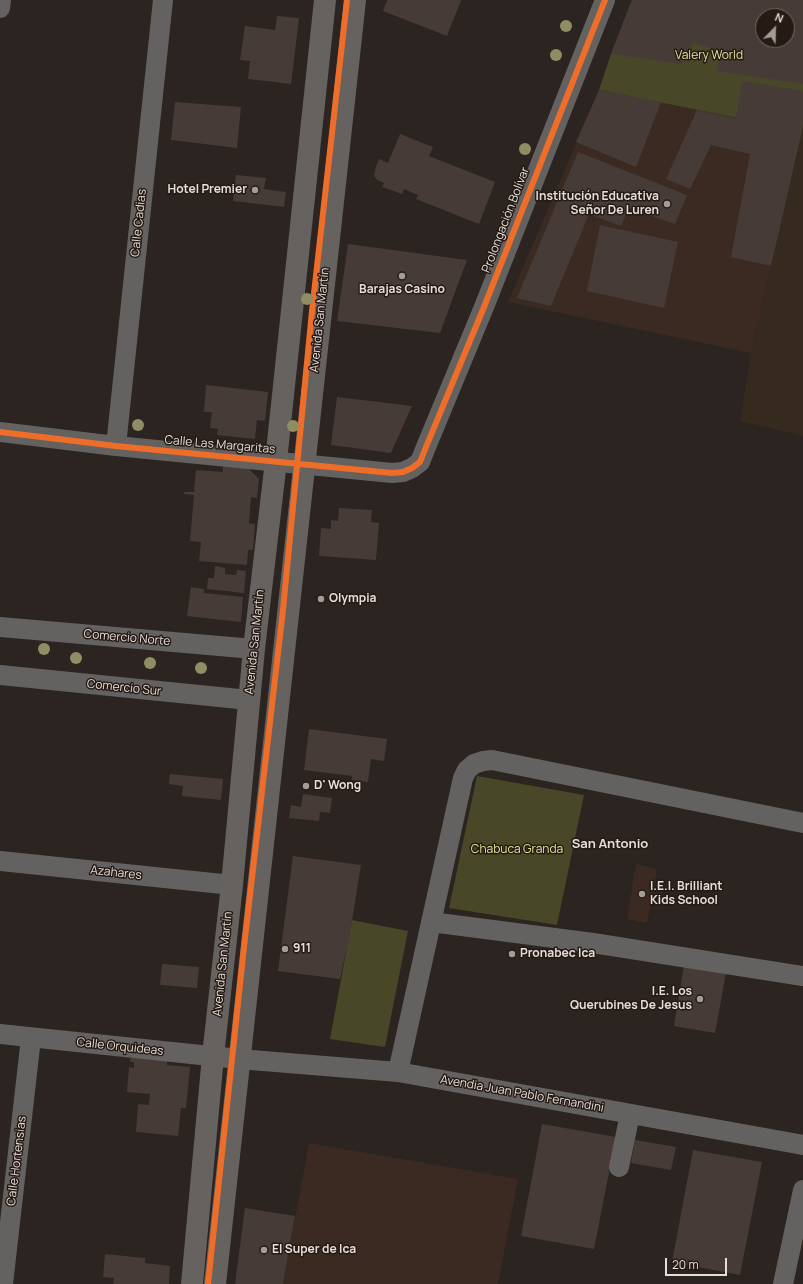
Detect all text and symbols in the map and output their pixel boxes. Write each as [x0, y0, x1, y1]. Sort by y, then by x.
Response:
north arrow [755, 8, 795, 48]
text: N [773, 9, 786, 26]
park label: Valery World [675, 49, 743, 63]
street label: Prolongación Bolívar [479, 165, 533, 275]
place label: Hotel Premier [168, 183, 247, 197]
marker: Hotel Premier [250, 185, 260, 195]
street label: Calle Cadias [128, 188, 150, 258]
place label: Institución Educativa Señor De Luren [536, 190, 659, 218]
marker: Institución Educativa Señor De Luren [662, 199, 672, 209]
street label: Avenida San Martín [307, 267, 333, 373]
marker: Barajas Casino [397, 271, 407, 281]
place label: Barajas Casino [359, 283, 445, 297]
street label: Calle Las Margaritas [164, 433, 276, 457]
street label: Avenida San Martín [242, 589, 268, 695]
place label: Olympia [329, 592, 377, 606]
marker: Olympia [316, 594, 326, 604]
street label: Comercio Norte [83, 627, 171, 649]
street label: Comercio Sur [86, 677, 162, 699]
place label: D' Wong [314, 779, 361, 793]
marker: D' Wong [301, 781, 311, 791]
district label: San Antonio [572, 836, 648, 852]
park label: Chabuca Granda [471, 843, 563, 857]
street label: Azahares [90, 863, 142, 883]
place label: I.E.I. Brilliant Kids School [650, 880, 723, 908]
marker: I.E.I. Brilliant Kids School [637, 889, 647, 899]
street label: Avenida San Martín [210, 911, 236, 1017]
place label: 911 [293, 942, 311, 956]
marker: 911 [280, 944, 290, 954]
place label: Pronabec Ica [520, 947, 595, 961]
marker: Pronabec Ica [507, 949, 517, 959]
place label: I.E. Los Querubines De Jesus [570, 985, 692, 1013]
marker: I.E. Los Querubines De Jesus [695, 994, 705, 1004]
street label: Calle Orquideas [76, 1035, 164, 1059]
street label: Avendia Juan Pablo Fernandini [439, 1073, 605, 1115]
street label: Calle Hortensias [4, 1115, 30, 1207]
place label: El Super de Ica [272, 1243, 356, 1257]
marker: El Super de Ica [259, 1245, 269, 1255]
scale bar [667, 1250, 729, 1276]
text: 20 m [672, 1256, 699, 1273]

